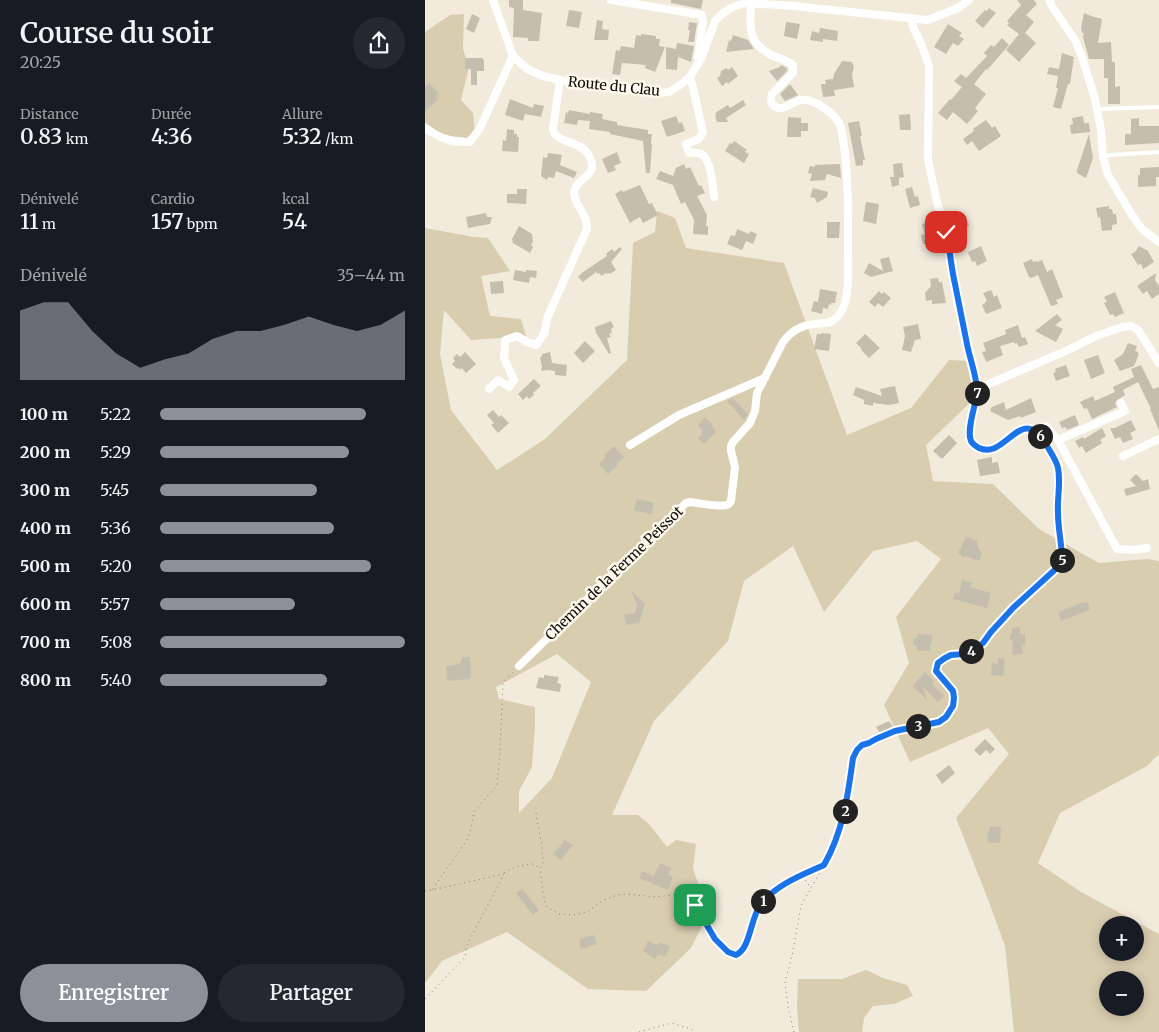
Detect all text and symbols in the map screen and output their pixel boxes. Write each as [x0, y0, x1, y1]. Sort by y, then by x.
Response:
text: Course du soir [20, 15, 214, 51]
button: share [353, 17, 405, 69]
text: 20:25 [20, 52, 61, 72]
street label: Route du Clau [567, 72, 661, 100]
text: Distance [20, 105, 79, 123]
text: Durée [151, 105, 191, 123]
text: Allure [282, 105, 323, 123]
text: 0.83 [20, 123, 62, 150]
text: 4:36 [151, 123, 192, 150]
text: 5:32 [282, 123, 322, 150]
text: km [62, 130, 88, 148]
text: /km [322, 130, 353, 148]
text: Dénivelé [20, 190, 78, 208]
text: Cardio [151, 190, 195, 208]
text: kcal [282, 190, 310, 208]
text: 11 [20, 208, 39, 235]
text: 157 [151, 208, 184, 235]
text: 54 [282, 208, 307, 235]
pin [925, 211, 967, 253]
text: m [39, 215, 56, 233]
text: bpm [184, 215, 218, 233]
icon: check [932, 218, 960, 246]
text: Dénivelé [20, 265, 87, 285]
text: 35–44 m [337, 265, 405, 285]
pin: 7 [965, 380, 989, 406]
text: 7 [973, 384, 982, 402]
text: 100 m [20, 404, 68, 424]
text: 5:22 [100, 404, 131, 424]
pin: 6 [1027, 424, 1053, 448]
text: 6 [1036, 427, 1045, 445]
text: 200 m [20, 442, 70, 462]
text: 5:29 [100, 442, 131, 462]
text: 300 m [20, 480, 70, 500]
text: 5:45 [100, 480, 129, 500]
street label: Chemin de la Ferme Peissot [541, 502, 687, 644]
text: 400 m [20, 518, 71, 538]
text: 5:36 [100, 518, 131, 538]
pin: 5 [1049, 548, 1075, 572]
text: 5 [1058, 551, 1067, 569]
text: 500 m [20, 556, 70, 576]
text: 5:20 [100, 556, 132, 576]
text: 600 m [20, 594, 71, 614]
text: 5:57 [100, 594, 130, 614]
text: 700 m [20, 632, 70, 652]
text: 5:08 [100, 632, 132, 652]
pin: 4 [959, 638, 983, 664]
text: 4 [967, 642, 976, 660]
text: 800 m [20, 670, 71, 690]
text: 5:40 [100, 670, 132, 690]
pin: 3 [905, 714, 931, 738]
text: 3 [914, 717, 923, 735]
pin: 2 [833, 798, 857, 824]
text: 2 [841, 802, 850, 820]
pin [674, 884, 716, 926]
pin: 1 [751, 888, 775, 914]
icon: arrive [681, 891, 709, 919]
text: 1 [760, 892, 767, 910]
map controls [1099, 916, 1144, 1016]
button: + [1099, 916, 1144, 961]
button: Enregistrer [20, 964, 208, 1022]
button: Partager [218, 964, 405, 1022]
button: − [1099, 971, 1144, 1016]

